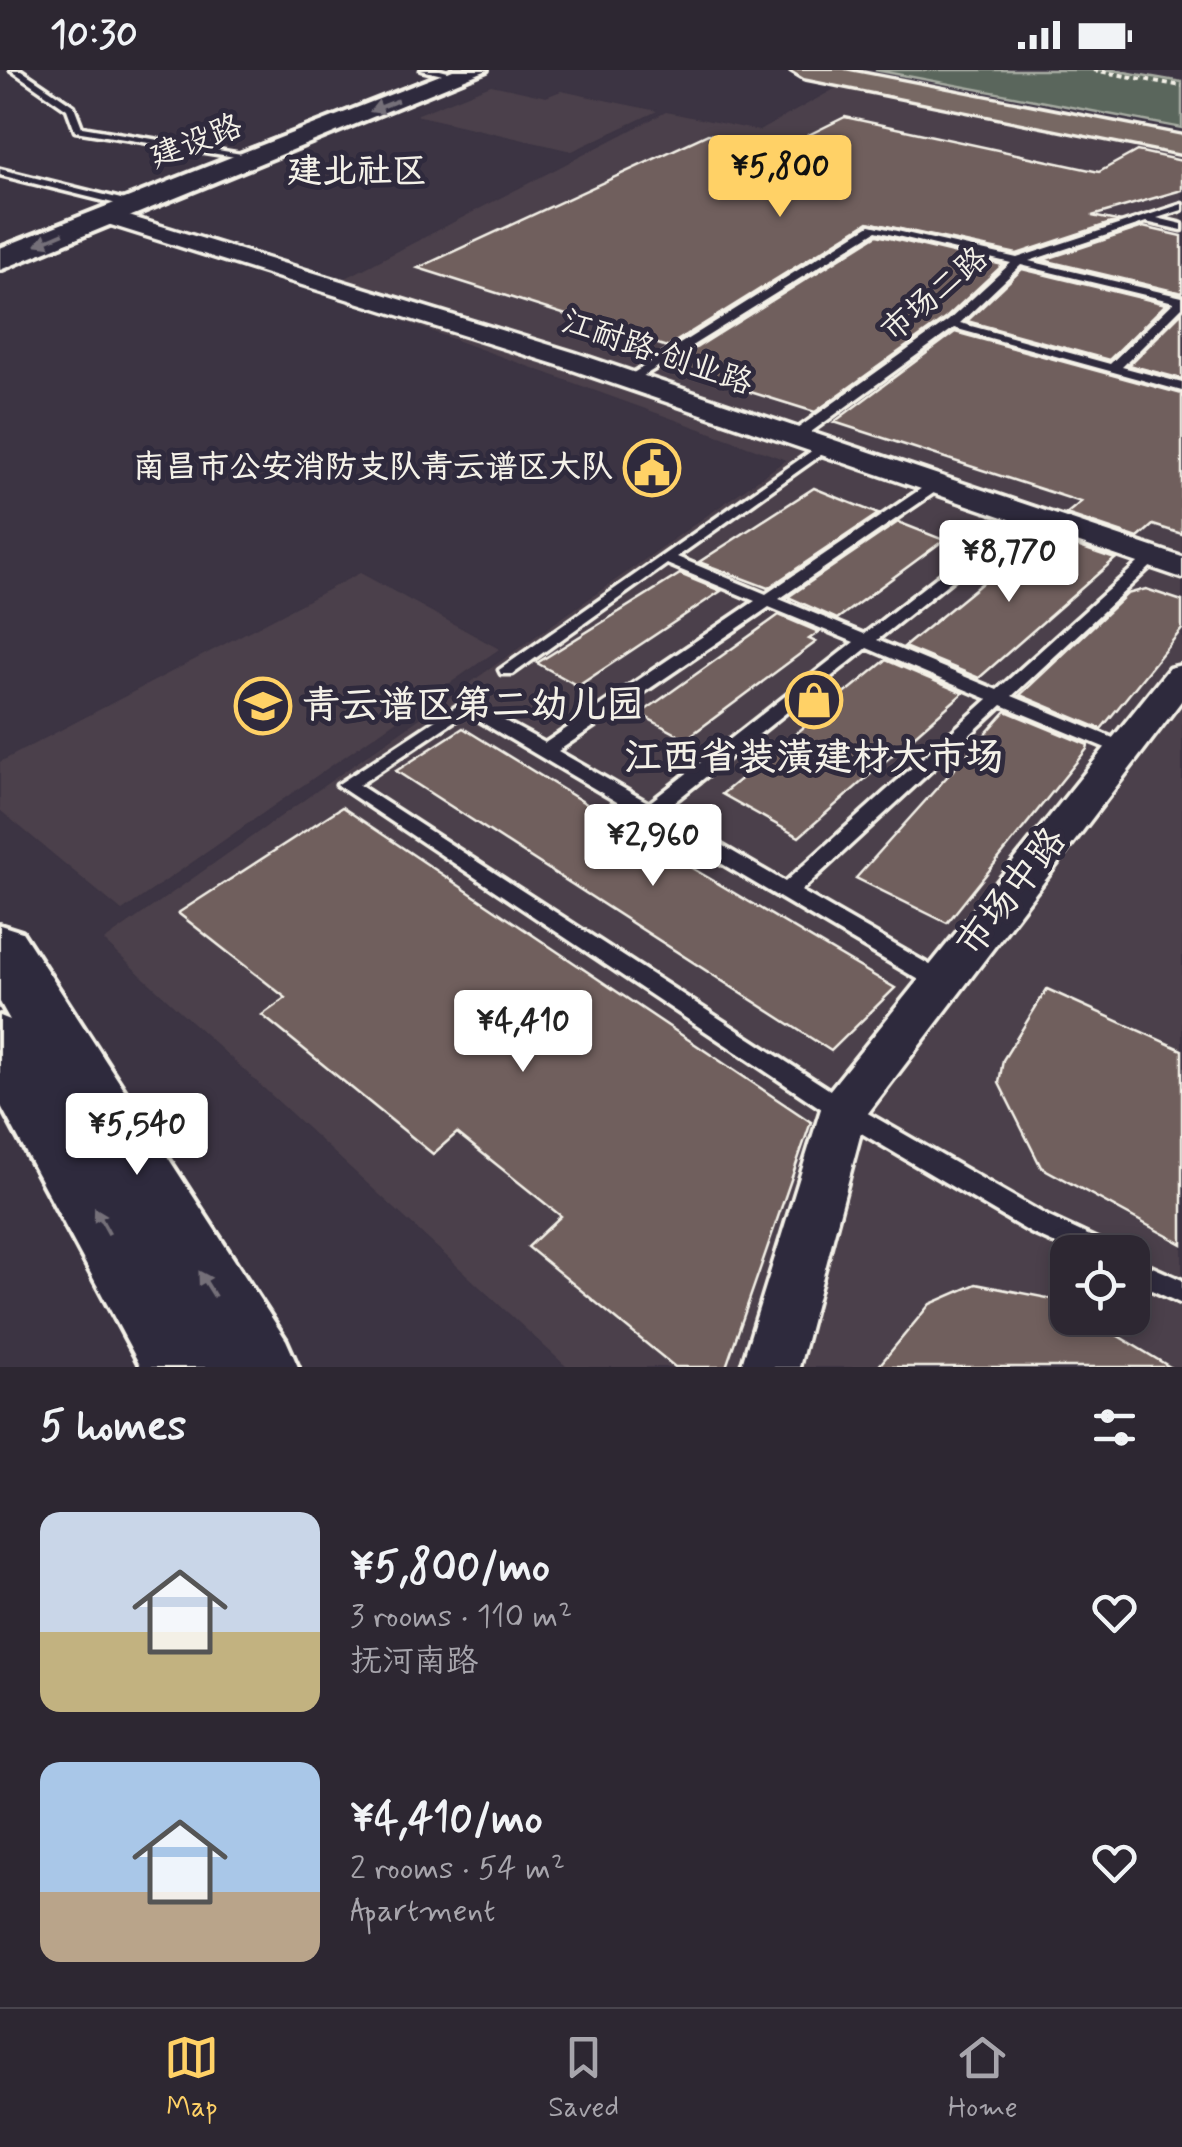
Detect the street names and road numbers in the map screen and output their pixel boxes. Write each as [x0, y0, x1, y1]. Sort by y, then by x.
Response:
street label: 建设路 [144, 105, 248, 179]
street label: 市场二路 [872, 238, 998, 352]
street label: 江耐路·创业路 [556, 301, 758, 405]
street label: 市场中路 [946, 818, 1078, 968]

